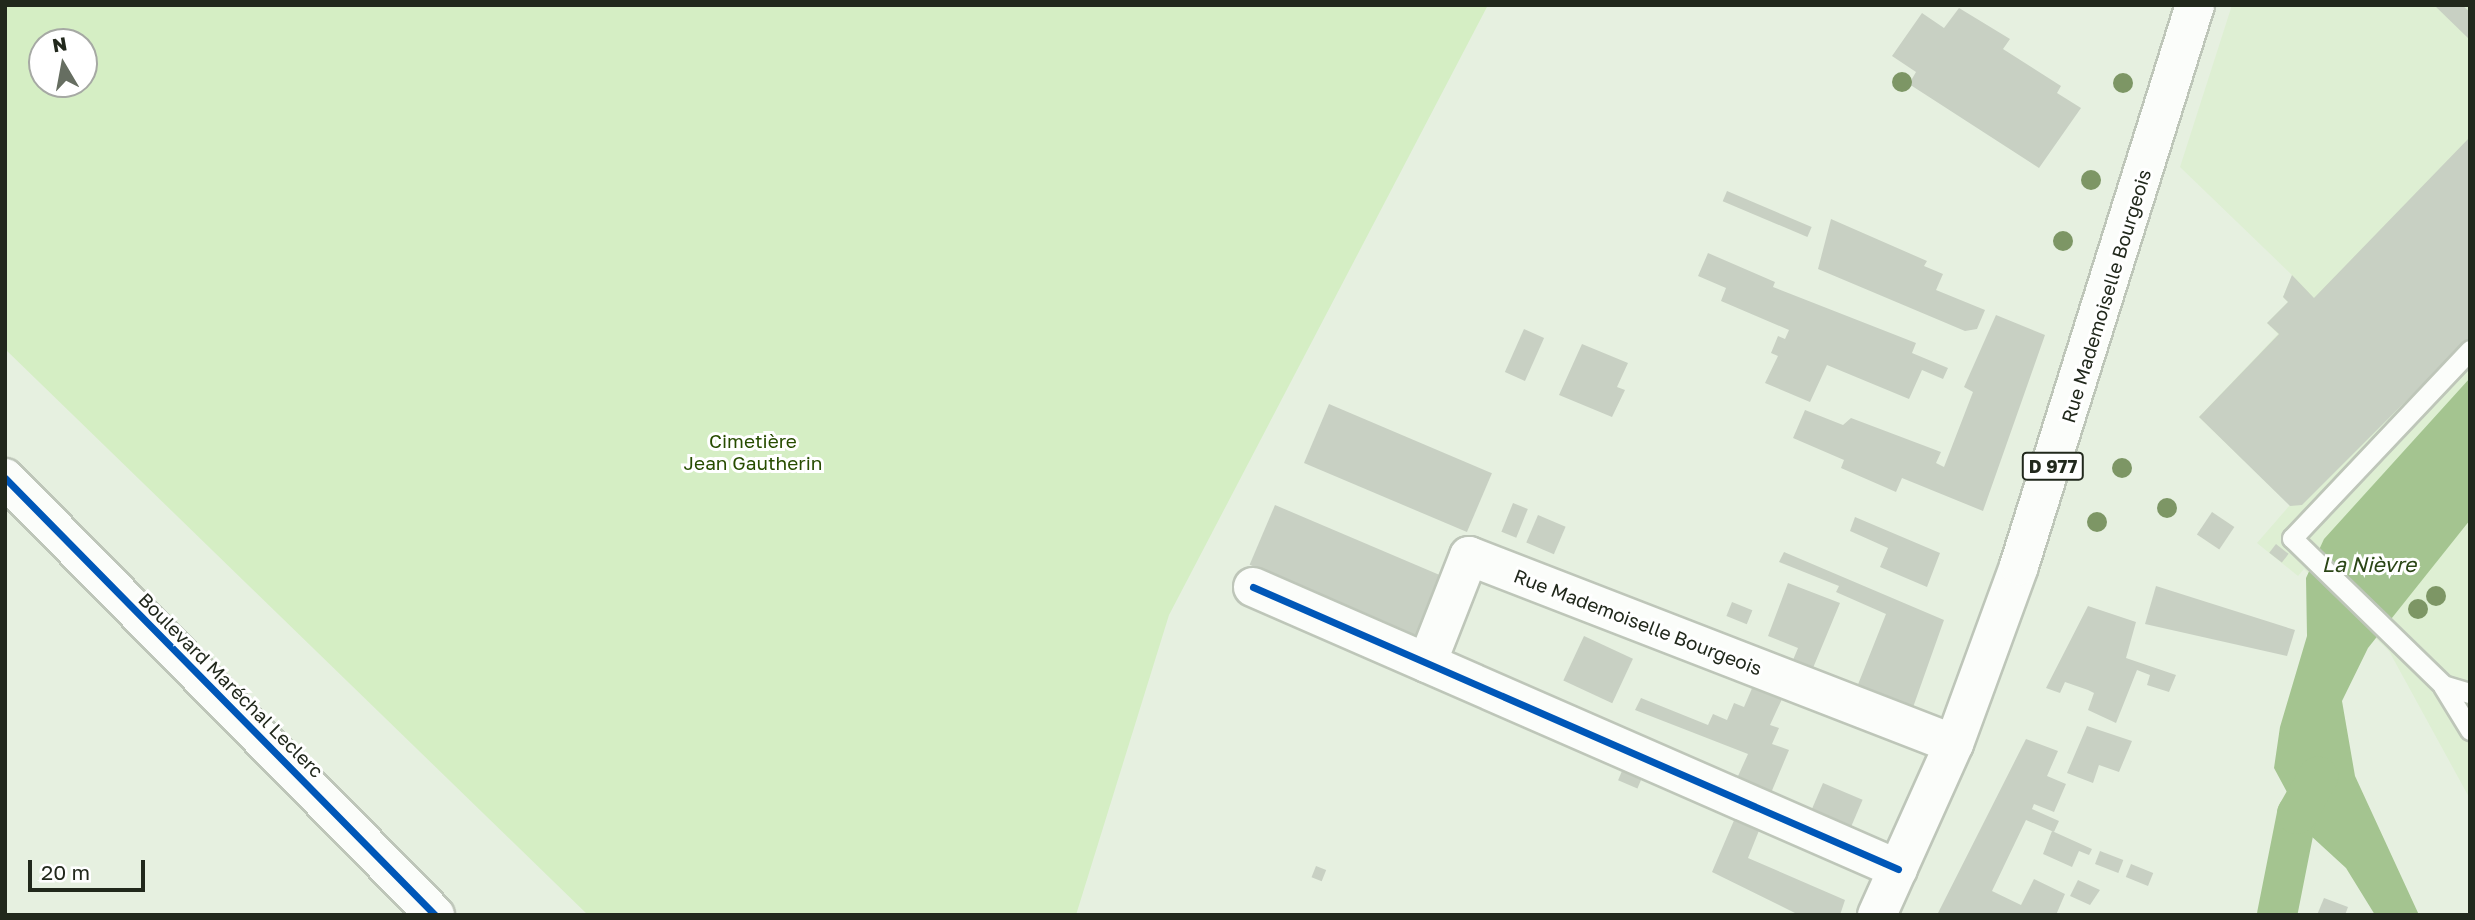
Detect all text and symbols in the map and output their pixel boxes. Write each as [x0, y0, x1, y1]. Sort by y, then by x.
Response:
north arrow [28, 28, 98, 98]
text: N [50, 31, 69, 56]
street label: Rue Mademoiselle Bourgeois [2057, 167, 2155, 425]
park label: Cimetière Jean Gautherin [684, 430, 822, 474]
road number: D 977 [2022, 452, 2084, 480]
water label: La Nièvre [2322, 551, 2416, 577]
street label: Rue Mademoiselle Bourgeois [1511, 564, 1765, 680]
street label: Boulevard Maréchal Leclerc [134, 588, 328, 782]
scale bar [32, 846, 149, 890]
text: 20 m [41, 859, 90, 885]

